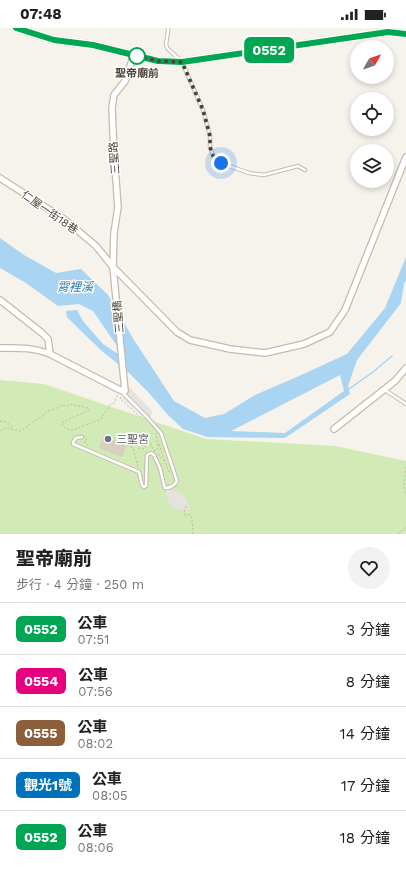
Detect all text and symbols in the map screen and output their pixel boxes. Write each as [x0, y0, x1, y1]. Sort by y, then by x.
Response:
text: 07:48 [20, 5, 62, 23]
line badge: 0552 [241, 37, 297, 63]
north arrow [350, 40, 394, 84]
map controls [350, 40, 394, 188]
text: 0552 [252, 42, 286, 58]
marker: 聖帝廟前 [128, 47, 146, 65]
place label: 聖帝廟前 [115, 67, 159, 80]
button: locate [350, 92, 394, 136]
street label: 三聖路 [107, 141, 122, 175]
button: layers [350, 144, 394, 188]
your location [211, 153, 231, 173]
street label: 仁屋一街18巷 [19, 188, 81, 237]
water label: 霄裡溪 [57, 280, 95, 294]
street label: 三聖橋 [111, 300, 126, 334]
place label: 三聖宮 [116, 433, 149, 446]
marker: 三聖宮 [103, 434, 113, 444]
text: 聖帝廟前 [16, 547, 92, 570]
button: heart [348, 547, 390, 589]
text: 步行 · 4 分鐘 · 250 m [16, 577, 144, 592]
text: 公車 [78, 614, 108, 632]
text: 0552 [24, 621, 58, 637]
text: 3 分鐘 [346, 621, 390, 639]
text: 07:51 [78, 632, 109, 647]
text: 公車 [78, 666, 108, 684]
text: 0554 [24, 673, 58, 689]
text: 8 分鐘 [346, 673, 390, 691]
text: 07:56 [78, 684, 113, 699]
text: 公車 [77, 718, 107, 736]
text: 0555 [24, 725, 57, 741]
text: 14 分鐘 [340, 725, 390, 743]
text: 08:02 [77, 736, 113, 751]
text: 公車 [92, 770, 122, 788]
text: 觀光1號 [24, 777, 72, 793]
text: 17 分鐘 [341, 777, 390, 795]
text: 08:05 [92, 788, 128, 803]
text: 公車 [78, 822, 108, 840]
text: 0552 [24, 829, 58, 845]
text: 18 分鐘 [340, 829, 390, 847]
text: 08:06 [78, 840, 114, 855]

